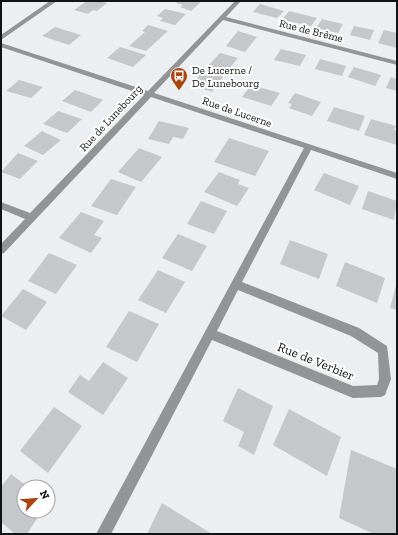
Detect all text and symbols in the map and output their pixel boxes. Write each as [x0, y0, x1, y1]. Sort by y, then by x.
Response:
street label: Rue de Brême [278, 17, 344, 45]
place label: De Lucerne / De Lunebourg [192, 64, 259, 90]
bus stop icon: De Lucerne / De Lunebourg [169, 66, 189, 91]
street label: Rue de Lunebourg [77, 82, 145, 154]
street label: Rue de Lucerne [200, 94, 274, 130]
street label: Rue de Verbier [275, 339, 357, 383]
north arrow [16, 479, 56, 519]
text: N [37, 488, 52, 502]

